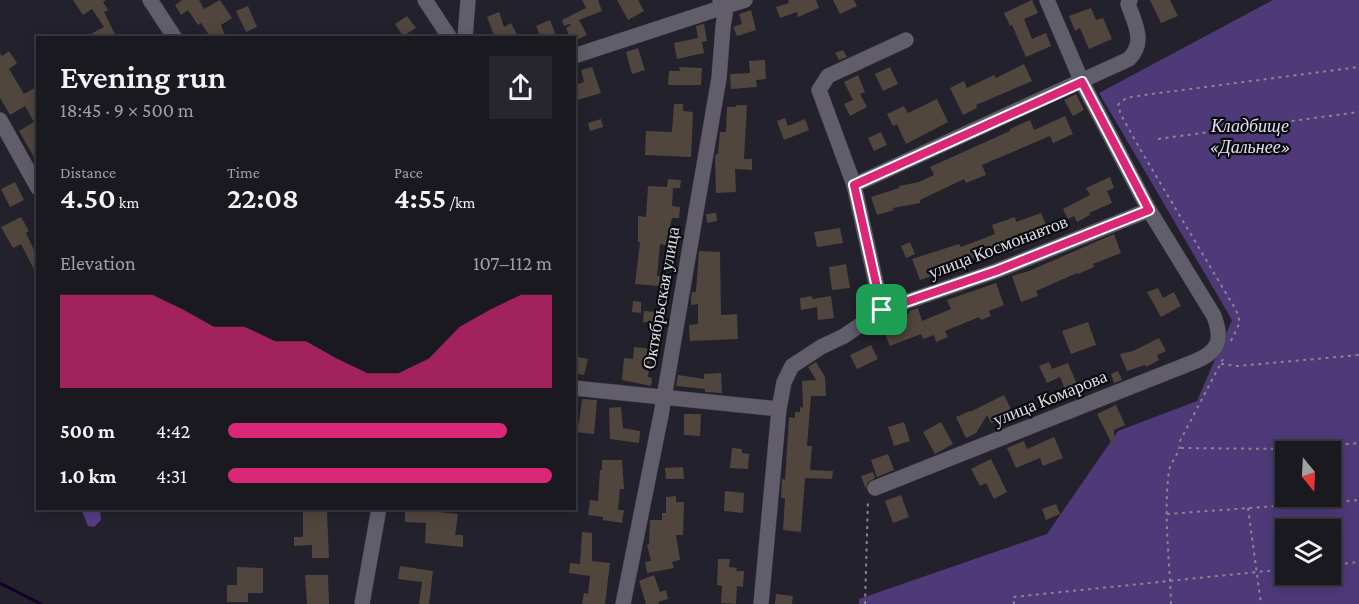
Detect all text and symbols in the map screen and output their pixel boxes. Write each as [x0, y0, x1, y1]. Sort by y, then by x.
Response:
button: share [489, 56, 552, 119]
text: Evening run [60, 58, 226, 95]
text: 18:45 · 9 × 500 m [60, 99, 194, 121]
park label: Кладбище «Дальнее» [1210, 116, 1290, 157]
text: Distance [60, 164, 116, 181]
text: Time [227, 164, 260, 181]
text: Pace [394, 164, 423, 181]
text: 4.50 [60, 181, 116, 214]
text: 22:08 [227, 181, 299, 214]
text: 4:55 [394, 181, 446, 214]
text: km [116, 194, 139, 211]
text: /km [446, 194, 475, 211]
street label: улица Космонавтов [926, 211, 1070, 283]
street label: Октябрьская улица [639, 225, 683, 371]
text: Elevation [60, 252, 136, 274]
text: 107–112 m [473, 252, 552, 274]
pin [856, 284, 907, 335]
icon: arrive [865, 293, 898, 326]
street label: улица Комарова [990, 366, 1110, 430]
text: 500 m [60, 420, 115, 442]
text: 4:42 [156, 420, 190, 442]
north arrow [1275, 441, 1341, 507]
map controls [1275, 441, 1341, 585]
text: 1.0 km [60, 465, 116, 487]
text: 4:31 [156, 465, 187, 487]
button: layers [1275, 519, 1341, 585]

